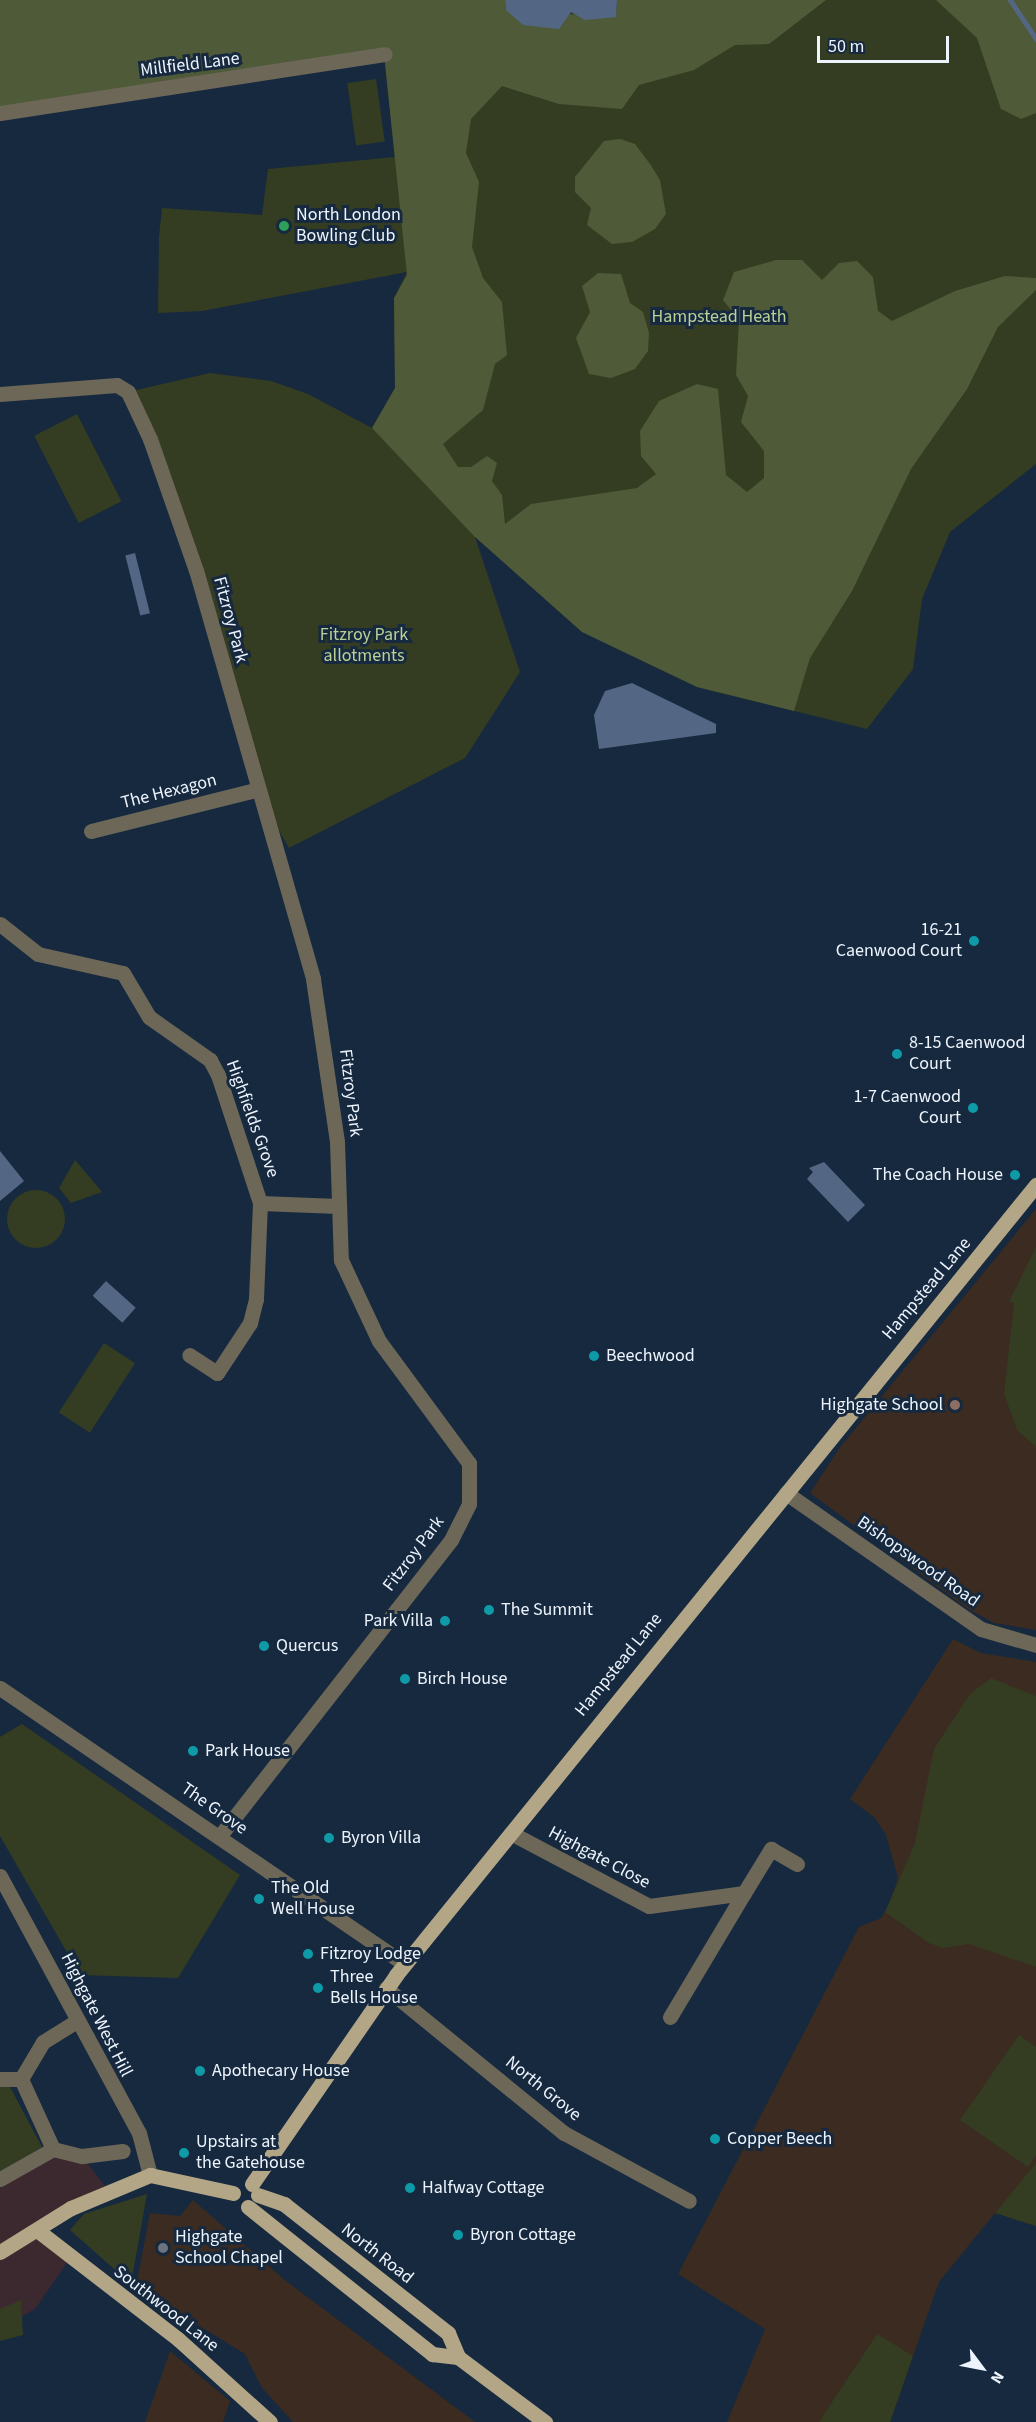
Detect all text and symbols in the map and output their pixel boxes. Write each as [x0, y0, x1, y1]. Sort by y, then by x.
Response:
scale bar [820, 24, 952, 62]
text: 50 m [828, 34, 864, 59]
street label: Millfield Lane [139, 48, 241, 82]
place label: North London Bowling Club [296, 205, 401, 248]
marker: North London Bowling Club [277, 219, 291, 233]
park label: Hampstead Heath [651, 306, 787, 328]
street label: Fitzroy Park [208, 574, 252, 666]
park label: Fitzroy Park allotments [320, 625, 408, 668]
street label: The Hexagon [119, 770, 219, 814]
place label: 16-21 Caenwood Court [836, 920, 962, 962]
marker: 16-21 Caenwood Court [967, 934, 981, 948]
place label: 8-15 Caenwood Court [909, 1033, 1026, 1076]
marker: 8-15 Caenwood Court [890, 1047, 904, 1061]
street label: Fitzroy Park [334, 1048, 366, 1138]
street label: Highfields Grove [221, 1057, 283, 1181]
place label: 1-7 Caenwood Court [853, 1087, 961, 1130]
marker: 1-7 Caenwood Court [966, 1101, 980, 1115]
place label: The Coach House [873, 1164, 1003, 1186]
marker: The Coach House [1008, 1168, 1022, 1182]
street label: Hampstead Lane [878, 1234, 976, 1344]
place label: Beechwood [606, 1345, 695, 1367]
marker: Beechwood [587, 1349, 601, 1363]
place label: Highgate School [820, 1394, 943, 1416]
marker: Highgate School [948, 1398, 962, 1412]
street label: Fitzroy Park [379, 1512, 449, 1596]
street label: Bishopswood Road [853, 1512, 983, 1612]
place label: The Summit [501, 1599, 593, 1621]
marker: The Summit [482, 1603, 496, 1617]
street label: Hampstead Lane [571, 1609, 667, 1721]
place label: Park Villa [364, 1610, 433, 1632]
marker: Park Villa [438, 1614, 452, 1628]
place label: Quercus [276, 1635, 338, 1657]
marker: Quercus [257, 1639, 271, 1653]
place label: Birch House [417, 1668, 507, 1690]
marker: Birch House [398, 1672, 412, 1686]
place label: Park House [205, 1740, 290, 1762]
marker: Park House [186, 1744, 200, 1758]
street label: The Grove [177, 1778, 251, 1840]
street label: Highgate Close [544, 1822, 654, 1894]
place label: Byron Villa [341, 1827, 421, 1849]
marker: Byron Villa [322, 1831, 336, 1845]
place label: The Old Well House [271, 1878, 355, 1920]
marker: The Old Well House [252, 1892, 266, 1906]
place label: Fitzroy Lodge [320, 1943, 421, 1965]
marker: Fitzroy Lodge [301, 1947, 315, 1961]
street label: Highgate West Hill [55, 1949, 137, 2081]
place label: Three Bells House [330, 1967, 418, 2010]
marker: Three Bells House [311, 1981, 325, 1995]
street label: North Grove [501, 2052, 585, 2126]
place label: Apothecary House [212, 2060, 350, 2082]
marker: Apothecary House [193, 2064, 207, 2078]
place label: Copper Beech [727, 2128, 832, 2150]
place label: Upstairs at the Gatehouse [196, 2132, 305, 2174]
marker: Copper Beech [708, 2132, 722, 2146]
marker: Upstairs at the Gatehouse [177, 2146, 191, 2160]
place label: Halfway Cottage [422, 2177, 544, 2199]
marker: Halfway Cottage [403, 2181, 417, 2195]
street label: North Road [337, 2219, 417, 2289]
place label: Byron Cottage [470, 2224, 576, 2246]
place label: Highgate School Chapel [175, 2227, 283, 2270]
marker: Byron Cottage [451, 2228, 465, 2242]
marker: Highgate School Chapel [156, 2241, 170, 2255]
street label: Southwood Lane [109, 2261, 223, 2357]
north arrow [952, 2338, 1012, 2398]
text: N [985, 2367, 1009, 2388]

